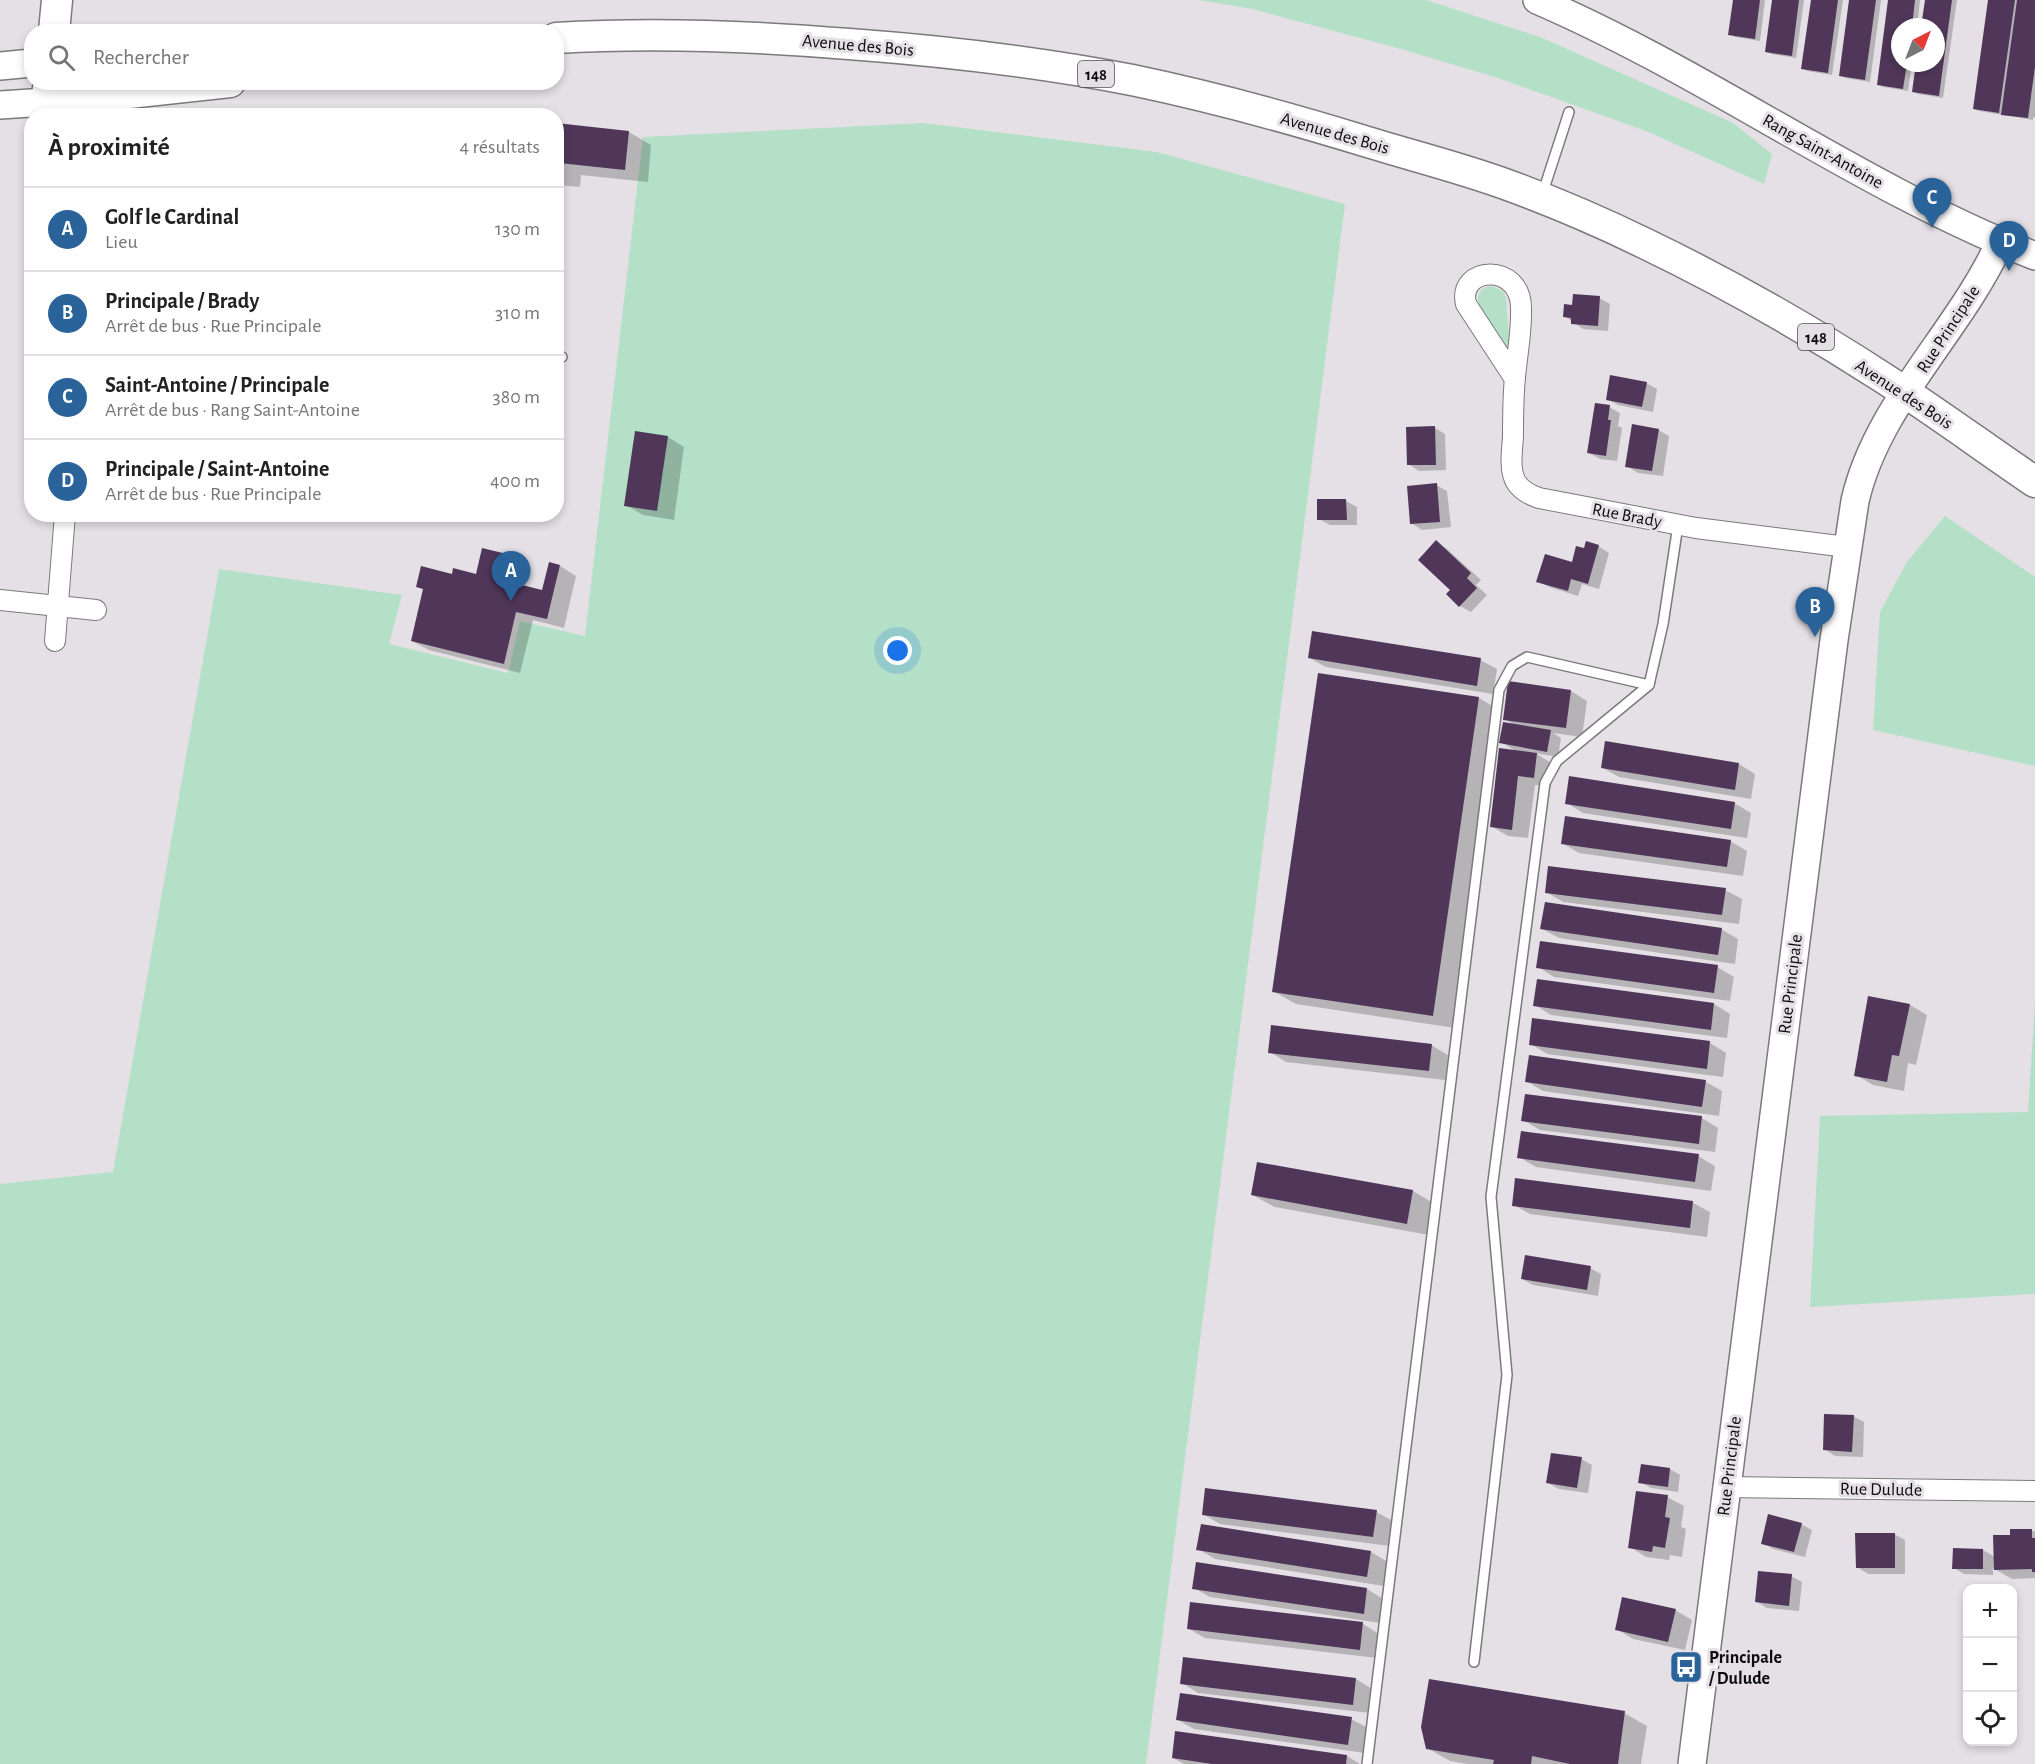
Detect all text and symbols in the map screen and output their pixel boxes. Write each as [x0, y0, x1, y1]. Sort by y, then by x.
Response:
north arrow [1891, 18, 1945, 72]
search box [24, 24, 564, 90]
street label: Avenue des Bois [801, 32, 915, 60]
icon: search [45, 41, 78, 74]
text: Rechercher [93, 46, 189, 68]
road number: 148 [1078, 61, 1114, 87]
street label: Avenue des Bois [1278, 110, 1391, 158]
street label: Rang Saint-Antoine [1759, 111, 1886, 192]
text: À proximité [48, 134, 170, 160]
text: 4 résultats [459, 137, 540, 157]
pin: C [1912, 178, 1952, 228]
text: Golf le Cardinal [105, 206, 239, 228]
text: A [62, 219, 74, 239]
text: 130 m [495, 219, 540, 239]
pin: D [1990, 222, 2028, 271]
text: Lieu [105, 232, 138, 252]
street label: Rue Principale [1914, 283, 1984, 376]
text: Principale / Brady [105, 290, 259, 312]
text: B [62, 303, 73, 323]
text: 310 m [495, 303, 540, 323]
text: Arrêt de bus · Rue Principale [105, 316, 321, 336]
road number: 148 [1798, 324, 1834, 350]
street label: Avenue des Bois [1852, 357, 1955, 433]
text: Saint-Antoine / Principale [105, 374, 329, 396]
text: C [62, 387, 73, 407]
text: 380 m [492, 387, 540, 407]
text: Arrêt de bus · Rang Saint-Antoine [105, 400, 360, 420]
text: Principale / Saint-Antoine [105, 458, 329, 480]
text: D [61, 471, 74, 491]
text: 400 m [490, 471, 540, 491]
text: Arrêt de bus · Rue Principale [105, 484, 321, 504]
street label: Rue Brady [1590, 500, 1663, 532]
pin: A [492, 552, 530, 601]
pin: B [1796, 588, 1834, 637]
your location [883, 636, 912, 665]
street label: Rue Principale [1776, 933, 1806, 1035]
street label: Rue Principale [1715, 1415, 1745, 1517]
street label: Rue Dulude [1840, 1480, 1922, 1500]
map controls [1963, 1584, 2017, 1746]
button: + [1963, 1584, 2017, 1638]
button: − [1963, 1638, 2017, 1692]
bus stop icon: Principale / Dulude [1668, 1649, 1704, 1685]
place label: Principale / Dulude [1708, 1649, 1782, 1688]
button: locate [1963, 1692, 2017, 1746]

